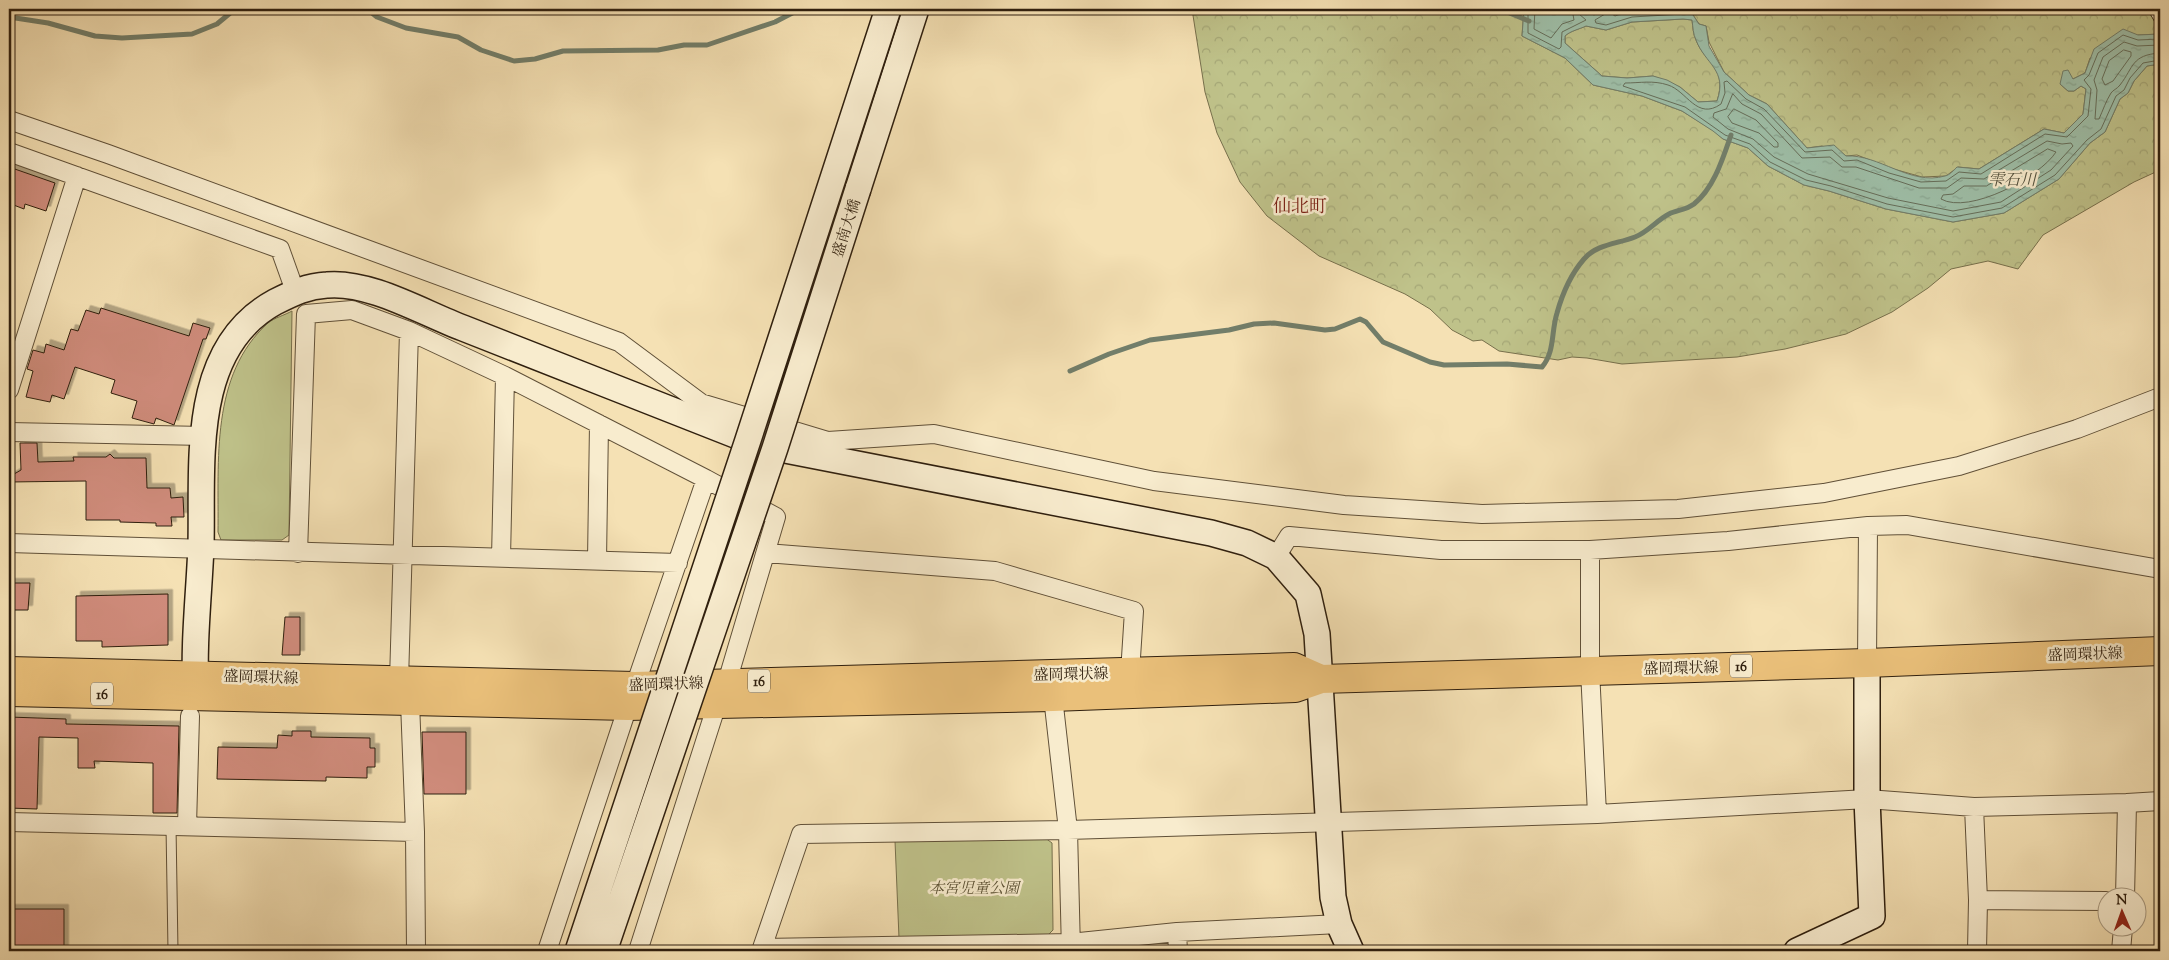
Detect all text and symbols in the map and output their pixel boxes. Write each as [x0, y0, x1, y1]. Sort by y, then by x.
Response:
water label: 雫石川 [1988, 170, 2038, 193]
district label: 仙北町 [1273, 195, 1327, 221]
street label: 盛南大橋 [828, 197, 867, 260]
street label: 盛岡環状線 [2047, 644, 2123, 667]
road number: 16 [1730, 654, 1752, 678]
street label: 盛岡環状線 [1643, 658, 1719, 681]
street label: 盛岡環状線 [1033, 664, 1109, 687]
street label: 盛岡環状線 [223, 667, 299, 690]
road number: 16 [748, 669, 770, 692]
street label: 盛岡環状線 [628, 674, 704, 697]
road number: 16 [91, 682, 113, 706]
park label: 本宮児童公園 [929, 879, 1022, 900]
north arrow [2096, 888, 2146, 938]
text: N [2116, 891, 2128, 911]

